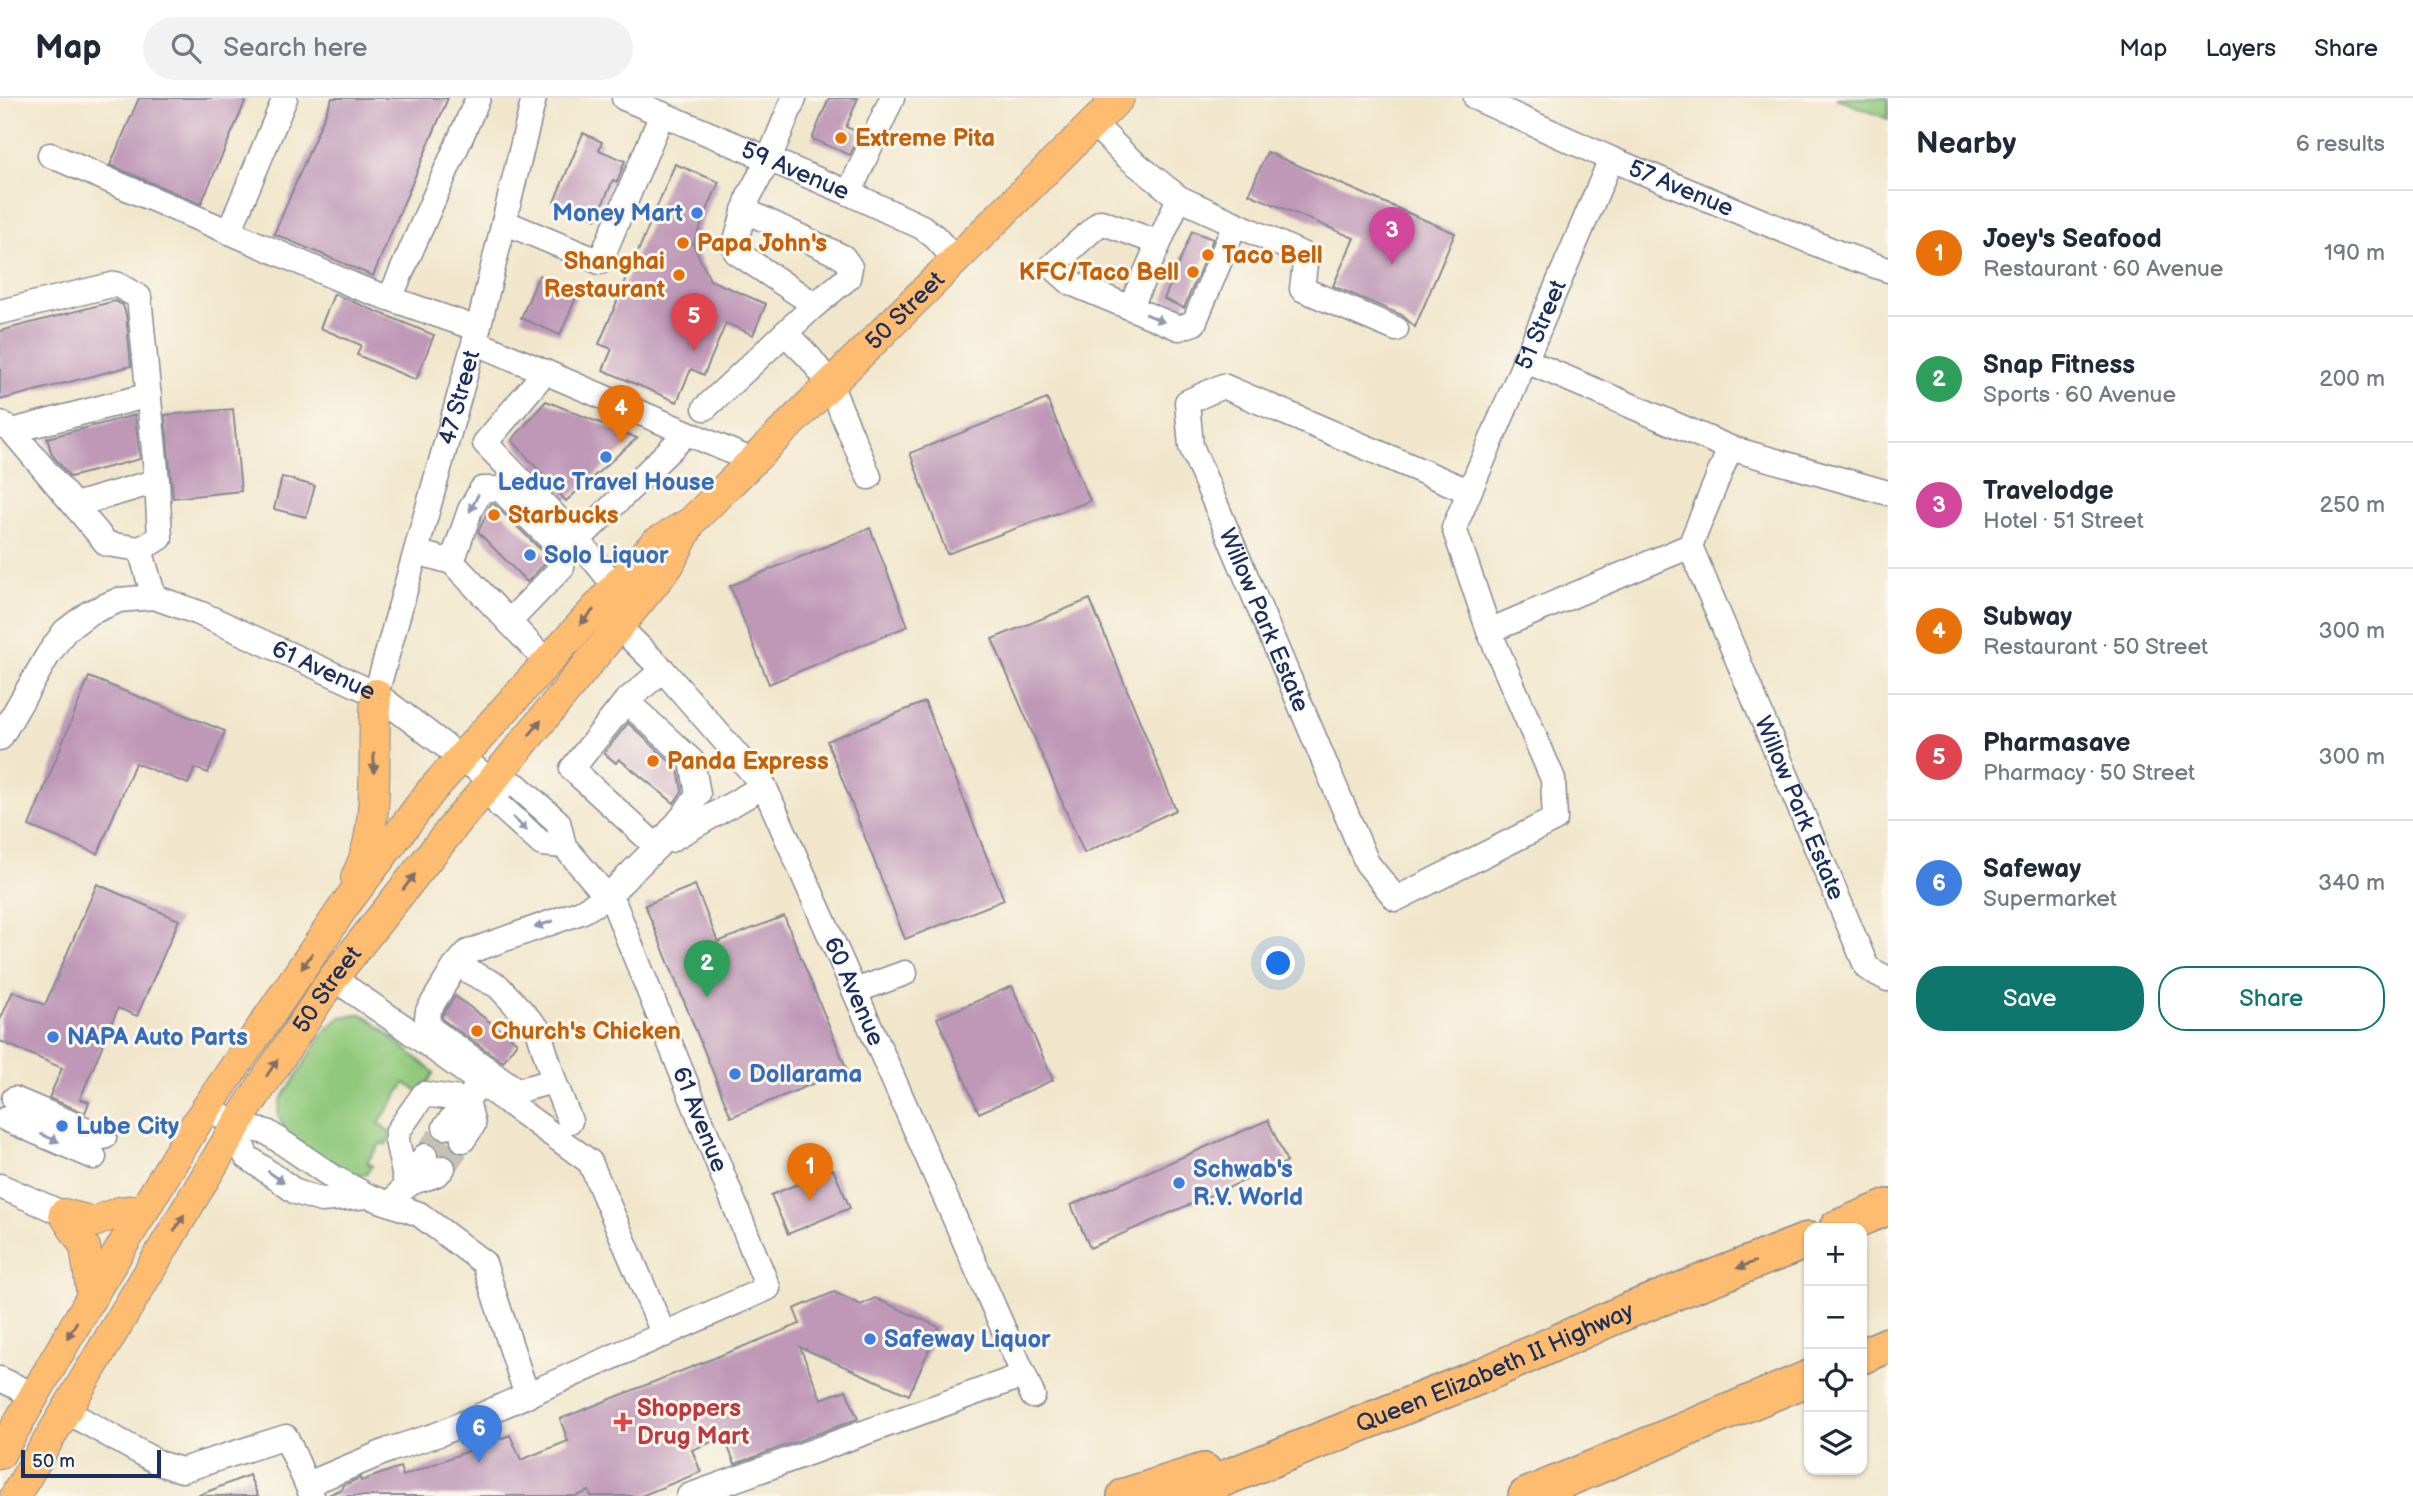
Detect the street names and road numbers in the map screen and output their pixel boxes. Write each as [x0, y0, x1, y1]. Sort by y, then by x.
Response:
street label: 59 Avenue [737, 135, 854, 206]
street label: 57 Avenue [1624, 153, 1738, 223]
street label: 50 Street [859, 265, 951, 356]
street label: 51 Street [1509, 275, 1573, 374]
street label: 47 Street [432, 346, 486, 448]
street label: Willow Park Estate [1213, 524, 1316, 716]
street label: 61 Avenue [267, 634, 380, 706]
street label: Willow Park Estate [1748, 712, 1851, 904]
street label: 60 Avenue [818, 932, 891, 1050]
street label: 50 Street [286, 940, 368, 1038]
street label: 61 Avenue [666, 1062, 734, 1176]
street label: Queen Elizabeth II Highway [1352, 1296, 1638, 1439]

